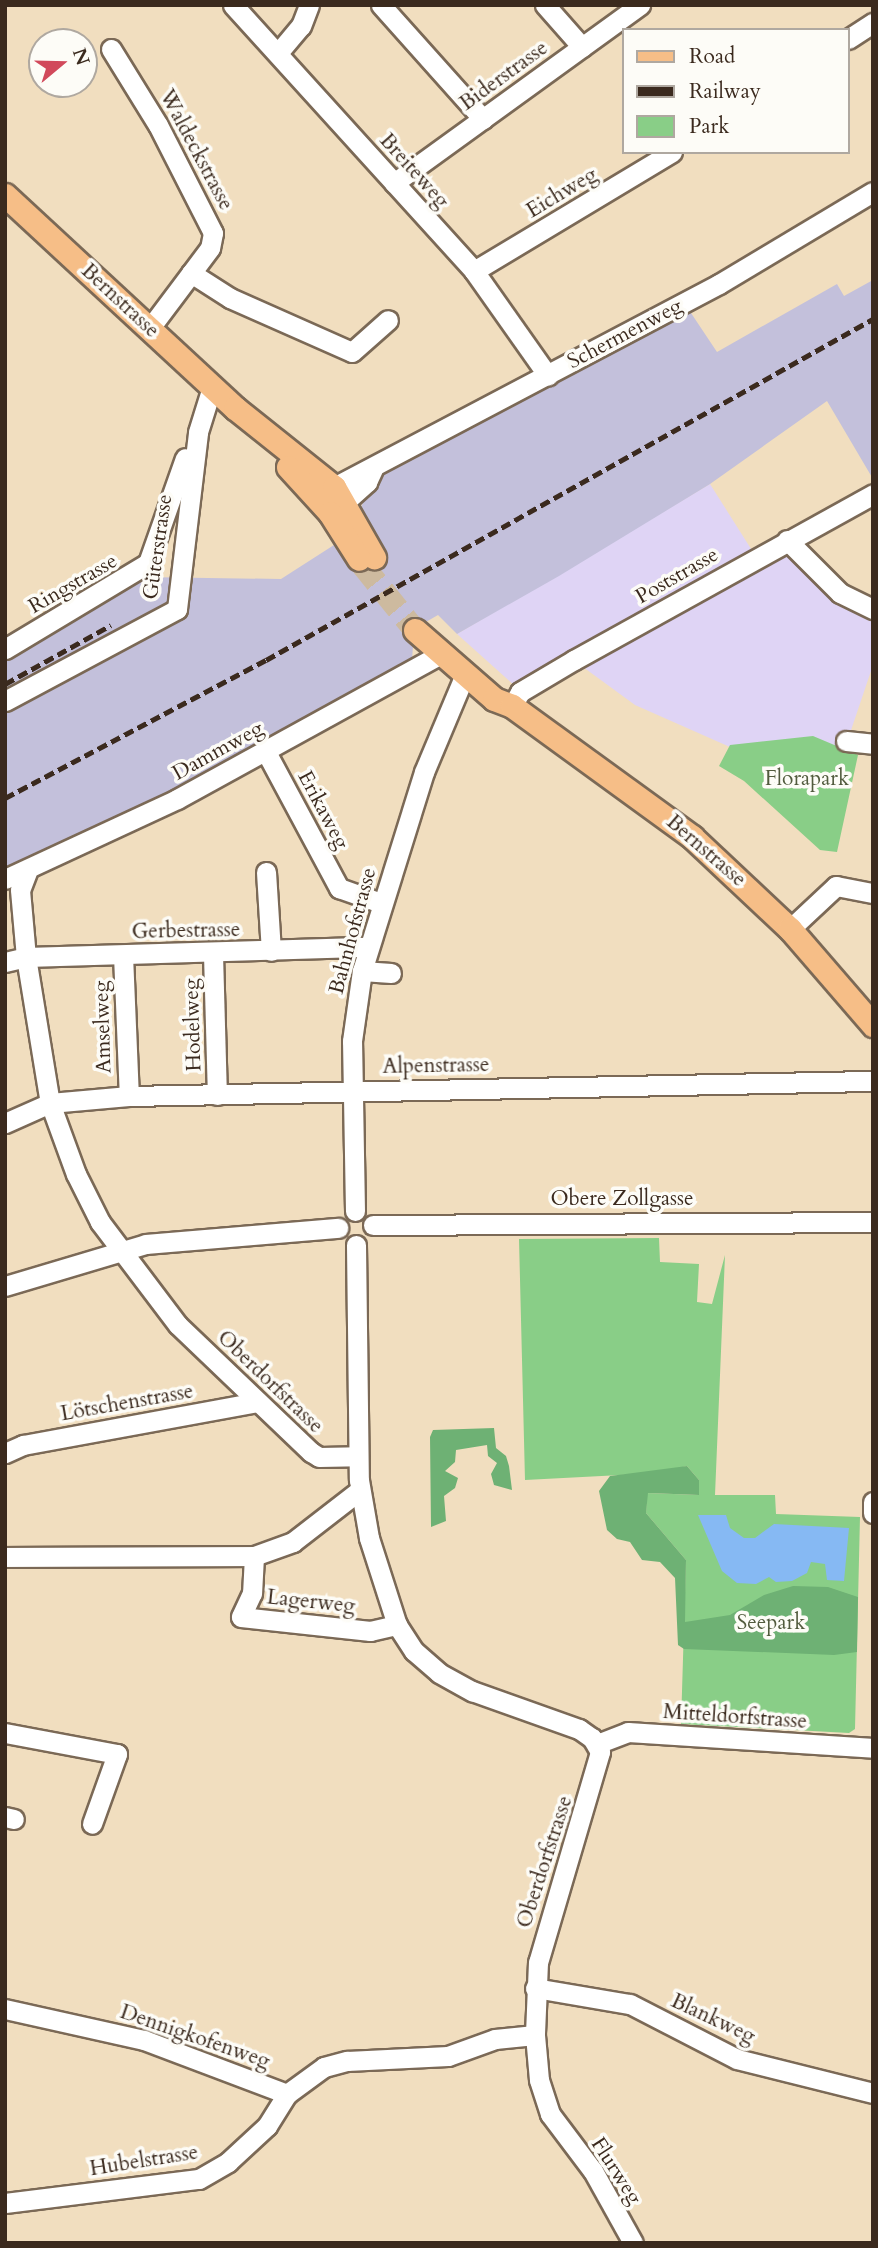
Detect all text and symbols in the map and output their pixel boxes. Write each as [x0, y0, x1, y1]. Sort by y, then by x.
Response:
north arrow [28, 28, 98, 98]
legend [622, 28, 850, 154]
street label: Biderstrasse [455, 36, 553, 116]
text: Road [689, 42, 735, 71]
text: N [66, 45, 96, 69]
text: Railway [689, 77, 761, 106]
street label: Waldeckstrasse [154, 85, 238, 215]
text: Park [689, 112, 729, 141]
street label: Breiteweg [374, 128, 454, 214]
street label: Eichweg [522, 162, 602, 224]
street label: Bernstrasse [76, 259, 164, 343]
street label: Schermenweg [563, 293, 687, 375]
street label: Güterstrasse [138, 493, 178, 601]
street label: Poststrasse [631, 542, 723, 610]
street label: Ringstrasse [24, 549, 122, 619]
street label: Dammweg [168, 716, 268, 786]
park label: Florapark [765, 766, 849, 792]
street label: Erikaweg [292, 767, 354, 853]
street label: Bernstrasse [661, 810, 751, 892]
street label: Bahnhofstrasse [324, 865, 382, 997]
street label: Gerbestrasse [131, 917, 241, 945]
street label: Hodelweg [179, 978, 207, 1072]
street label: Amselweg [89, 980, 117, 1074]
street label: Alpenstrasse [382, 1052, 490, 1080]
street label: Obere Zollgasse [550, 1186, 694, 1212]
street label: Oberdorfstrasse [212, 1325, 328, 1439]
street label: Lötschenstrasse [59, 1379, 195, 1427]
street label: Lagerweg [265, 1585, 357, 1619]
park label: Seepark [737, 1610, 805, 1636]
street label: Mitteldorfstrasse [662, 1699, 808, 1735]
street label: Oberdorfstrasse [512, 1793, 578, 1931]
street label: Blankweg [667, 1989, 759, 2049]
street label: Dennigkofenweg [117, 2000, 273, 2074]
street label: Flurweg [585, 2133, 647, 2209]
street label: Hubelstrasse [88, 2140, 200, 2182]

